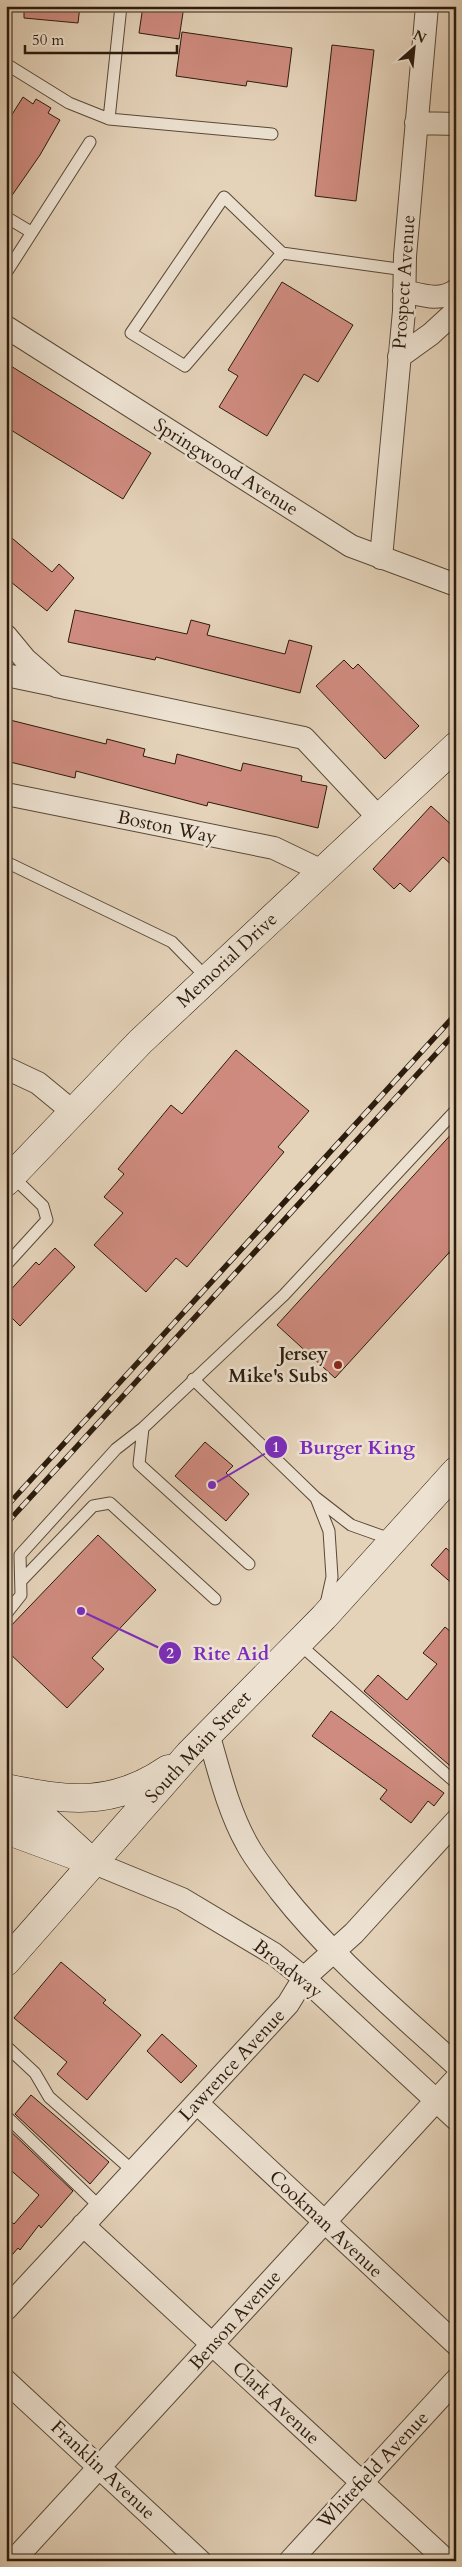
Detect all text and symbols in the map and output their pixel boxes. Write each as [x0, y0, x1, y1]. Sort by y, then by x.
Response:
scale bar [25, 22, 178, 54]
north arrow [390, 22, 440, 72]
text: N [410, 26, 429, 48]
text: 50 m [32, 30, 64, 50]
street label: Prospect Avenue [386, 214, 422, 350]
street label: Springwood Avenue [149, 412, 303, 522]
street label: Boston Way [115, 804, 219, 850]
street label: Memorial Drive [171, 906, 283, 1014]
place label: Jersey Mike's Subs [228, 1341, 328, 1389]
marker: Jersey Mike's Subs [332, 1359, 344, 1371]
callout: Burger King [264, 1429, 424, 1464]
text: Burger King [299, 1434, 415, 1461]
text: 1 [272, 1437, 280, 1457]
callout: Rite Aid [158, 1635, 279, 1670]
text: Rite Aid [193, 1640, 270, 1667]
text: 2 [166, 1643, 174, 1663]
street label: South Main Street [139, 1685, 257, 1809]
street label: Broadway [248, 1934, 328, 2004]
street label: Lawrence Avenue [173, 2003, 291, 2127]
street label: Cookman Avenue [263, 2164, 389, 2284]
street label: Benson Avenue [183, 2264, 287, 2376]
street label: Clark Avenue [226, 2356, 326, 2450]
street label: Whitefield Avenue [311, 2405, 434, 2535]
street label: Franklin Avenue [45, 2415, 161, 2525]

